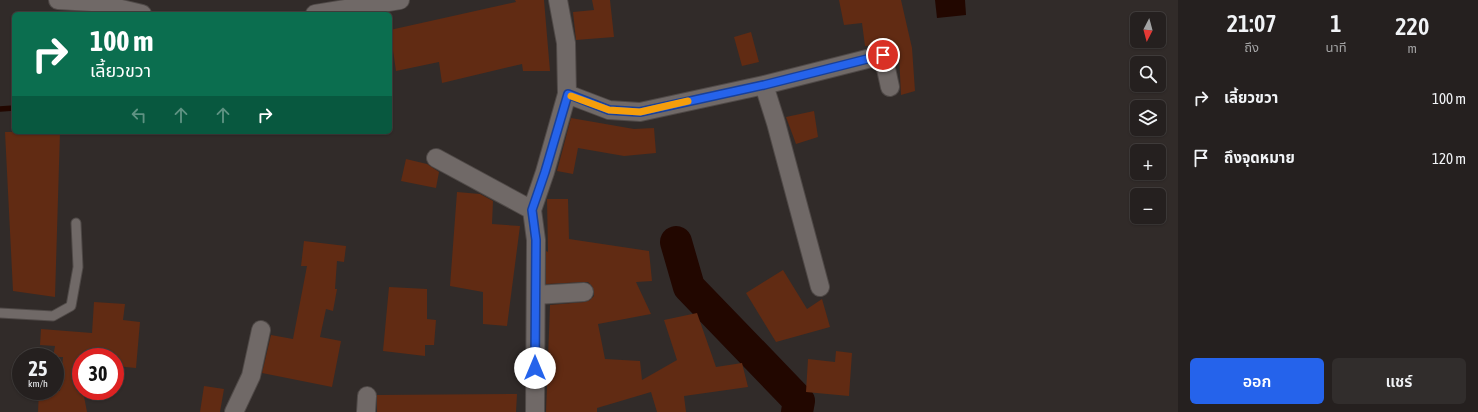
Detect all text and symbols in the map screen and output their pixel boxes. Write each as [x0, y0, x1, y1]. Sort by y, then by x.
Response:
text: 21:07 [1227, 10, 1277, 37]
text: 1 [1330, 10, 1342, 37]
north arrow [1130, 12, 1166, 48]
map controls [1130, 12, 1166, 224]
text: 220 [1395, 13, 1429, 40]
text: 100 m [90, 25, 153, 57]
icon: right [24, 28, 76, 80]
pin [866, 38, 900, 72]
text: ถึง [1244, 40, 1259, 55]
text: นาที [1325, 40, 1347, 55]
text: m [1408, 41, 1417, 56]
icon: arrive [872, 44, 894, 66]
button: search [1130, 56, 1166, 92]
text: เลี้ยวขวา [90, 60, 151, 81]
icon: right [1190, 87, 1212, 109]
text: เลี้ยวขวา [1224, 89, 1278, 106]
text: 100 m [1432, 90, 1466, 107]
button: layers [1130, 100, 1166, 136]
icon: left [128, 104, 150, 126]
icon: ahead [170, 104, 192, 126]
icon: ahead [212, 104, 234, 126]
icon: right [254, 104, 276, 126]
button: + [1130, 144, 1166, 180]
icon: arrive [1190, 147, 1212, 169]
text: ถึงจุดหมาย [1224, 149, 1295, 166]
text: 120 m [1432, 150, 1466, 167]
button: − [1130, 188, 1166, 224]
position arrow [514, 347, 556, 389]
speed limit sign: 30 [72, 348, 124, 400]
text: 25 [29, 357, 47, 380]
button: ออก [1190, 358, 1324, 404]
button: แชร์ [1332, 358, 1466, 404]
text: km/h [28, 378, 48, 389]

